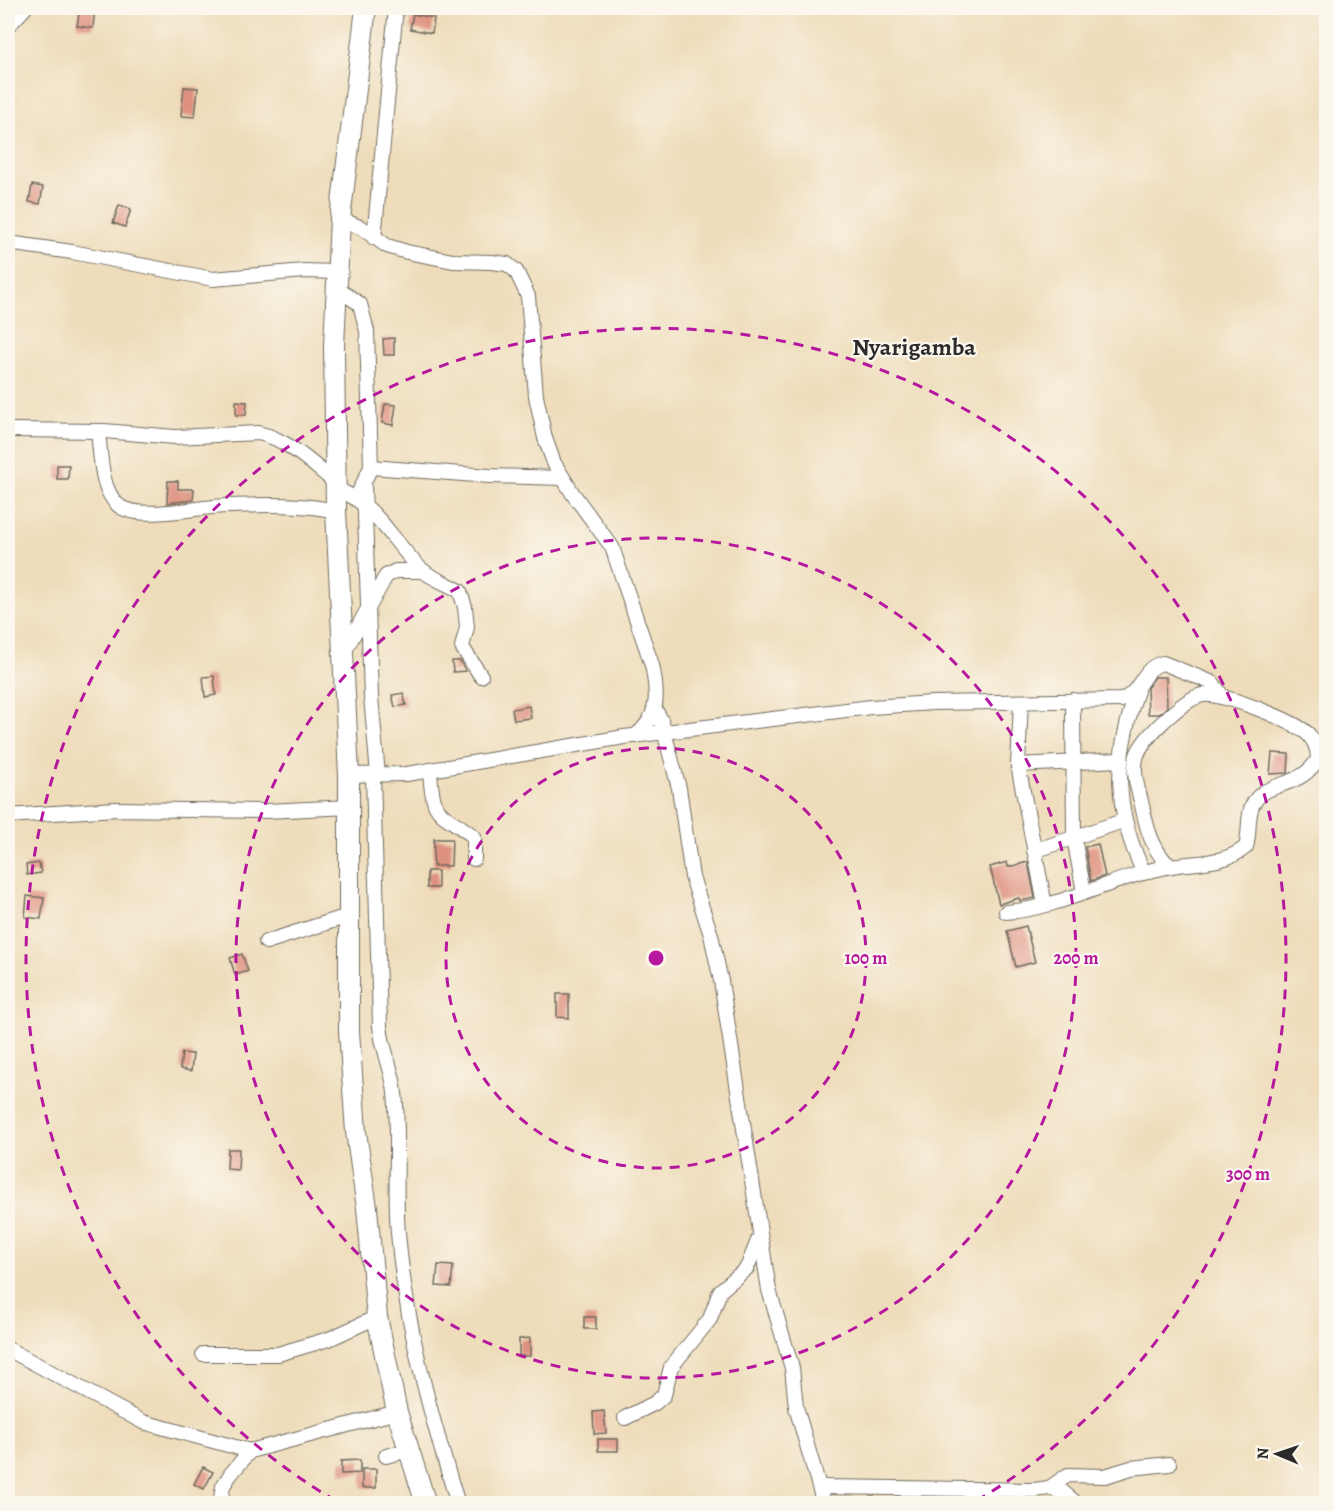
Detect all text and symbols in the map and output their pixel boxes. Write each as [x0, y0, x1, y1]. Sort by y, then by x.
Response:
district label: Nyarigamba [852, 331, 976, 363]
text: 100 m [845, 946, 887, 970]
text: 200 m [1053, 946, 1099, 970]
centre of rings [646, 948, 666, 968]
text: 300 m [1226, 1162, 1270, 1186]
north arrow [1247, 1424, 1307, 1484]
text: N [1252, 1447, 1274, 1460]

